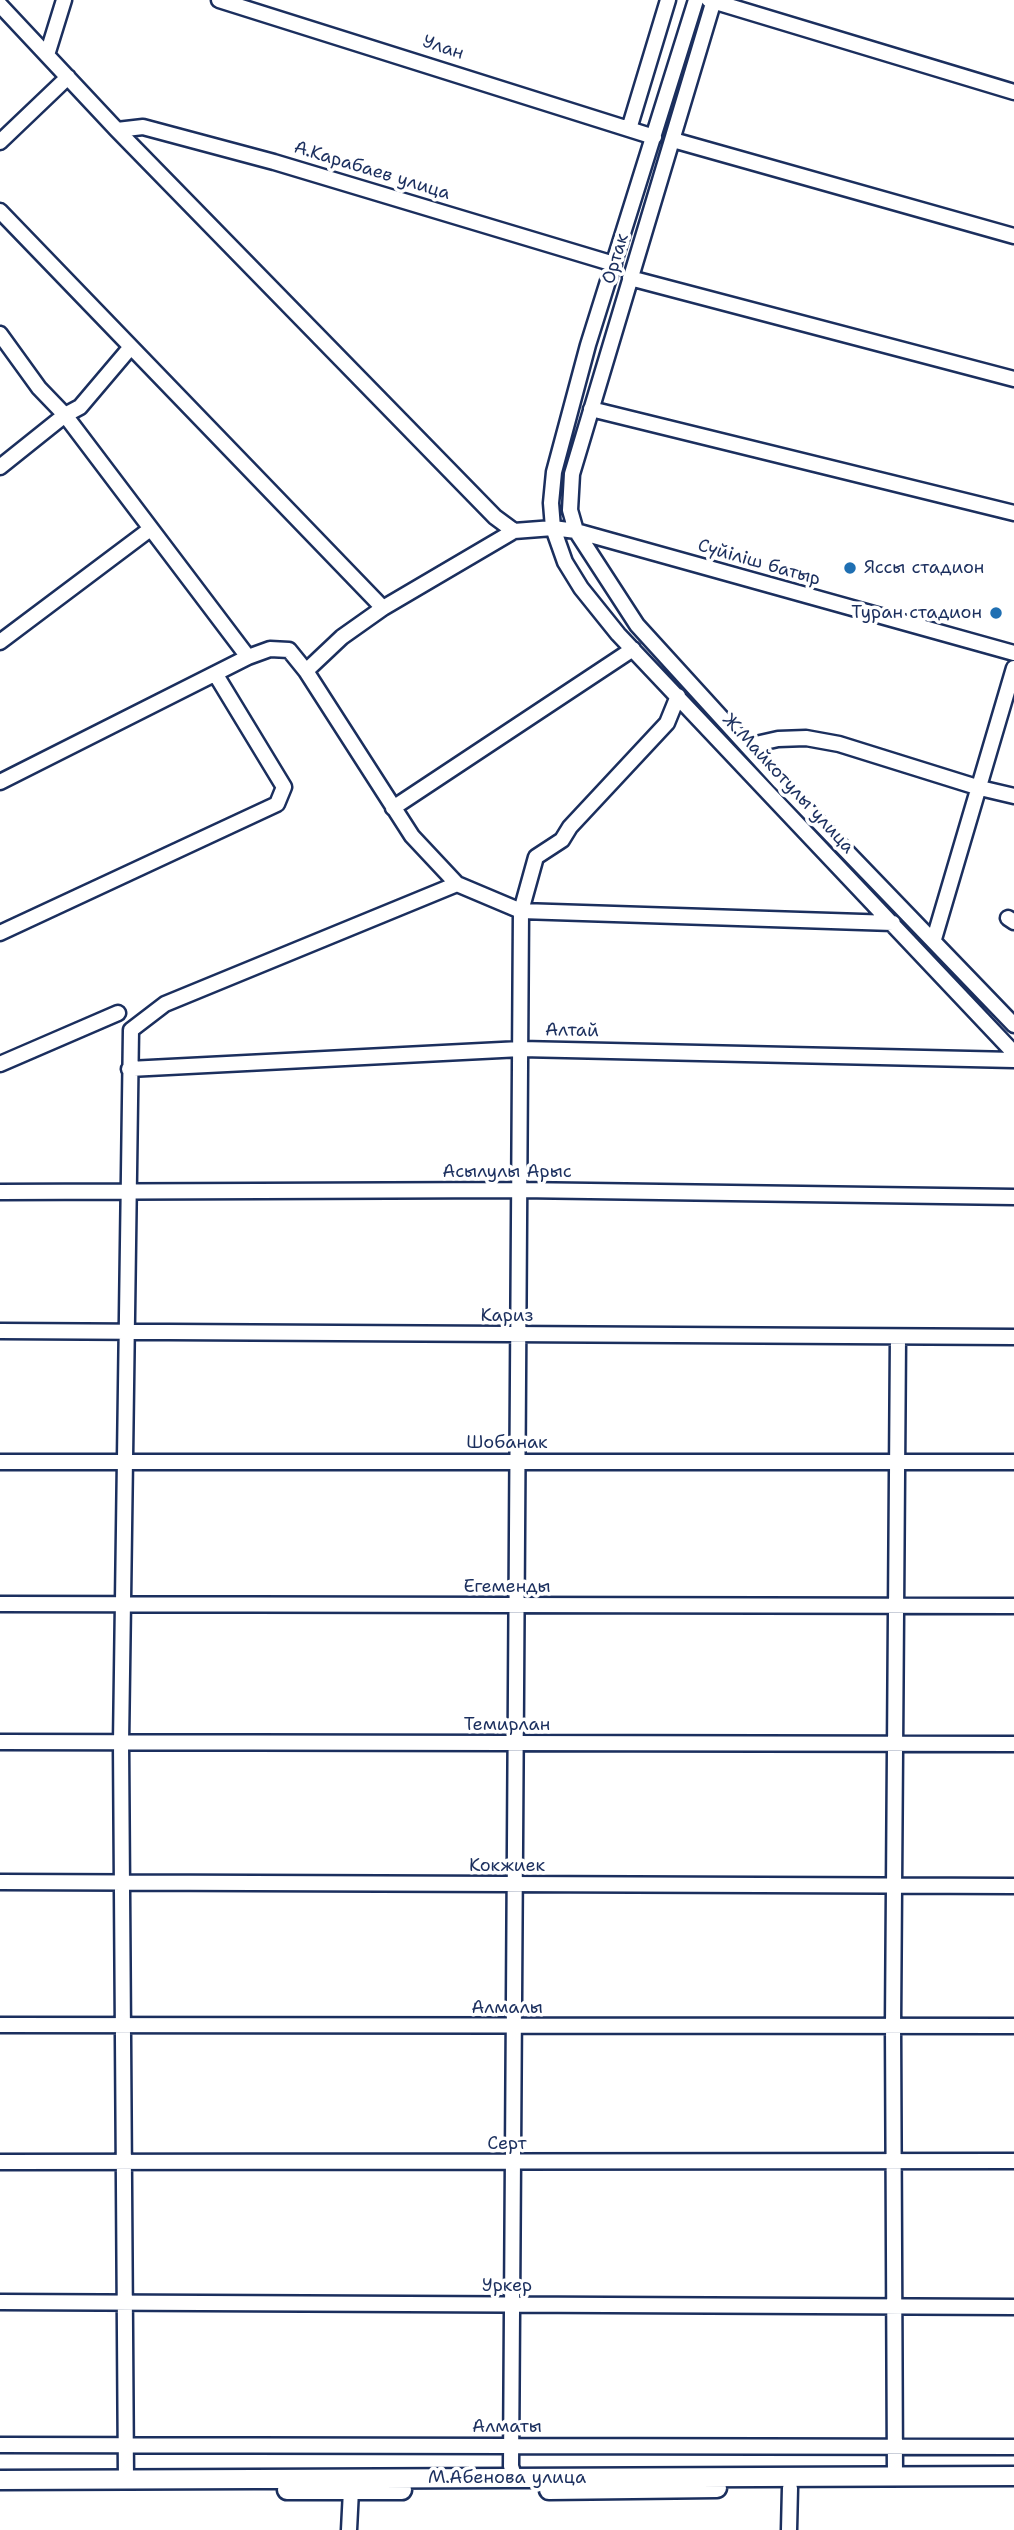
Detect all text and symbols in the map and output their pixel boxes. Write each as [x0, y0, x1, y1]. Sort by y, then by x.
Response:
street label: Улан [420, 31, 466, 65]
street label: А.Карабаев улица [291, 137, 453, 205]
street label: Ортак [598, 231, 634, 287]
street label: Сүйіліш батыр [695, 535, 823, 591]
place label: Яссы стадион [864, 557, 984, 579]
marker: Яссы стадион [842, 560, 858, 576]
place label: Туран стадион [851, 602, 982, 624]
marker: Туран стадион [988, 605, 1004, 621]
street label: Ж.Майкотулы улица [718, 710, 858, 858]
street label: Алтай [545, 1020, 599, 1042]
street label: Асылулы Арыс [442, 1161, 572, 1183]
street label: Кариз [480, 1305, 534, 1327]
street label: Шобанак [466, 1432, 548, 1454]
street label: Егеменды [464, 1576, 550, 1598]
street label: Темирлан [464, 1714, 550, 1736]
street label: Кокжиек [469, 1855, 545, 1877]
street label: Алмалы [471, 1997, 543, 2019]
street label: Серт [487, 2133, 527, 2155]
street label: Уркер [482, 2275, 532, 2297]
street label: Алматы [472, 2416, 542, 2438]
street label: М.Абенова улица [428, 2467, 586, 2489]

